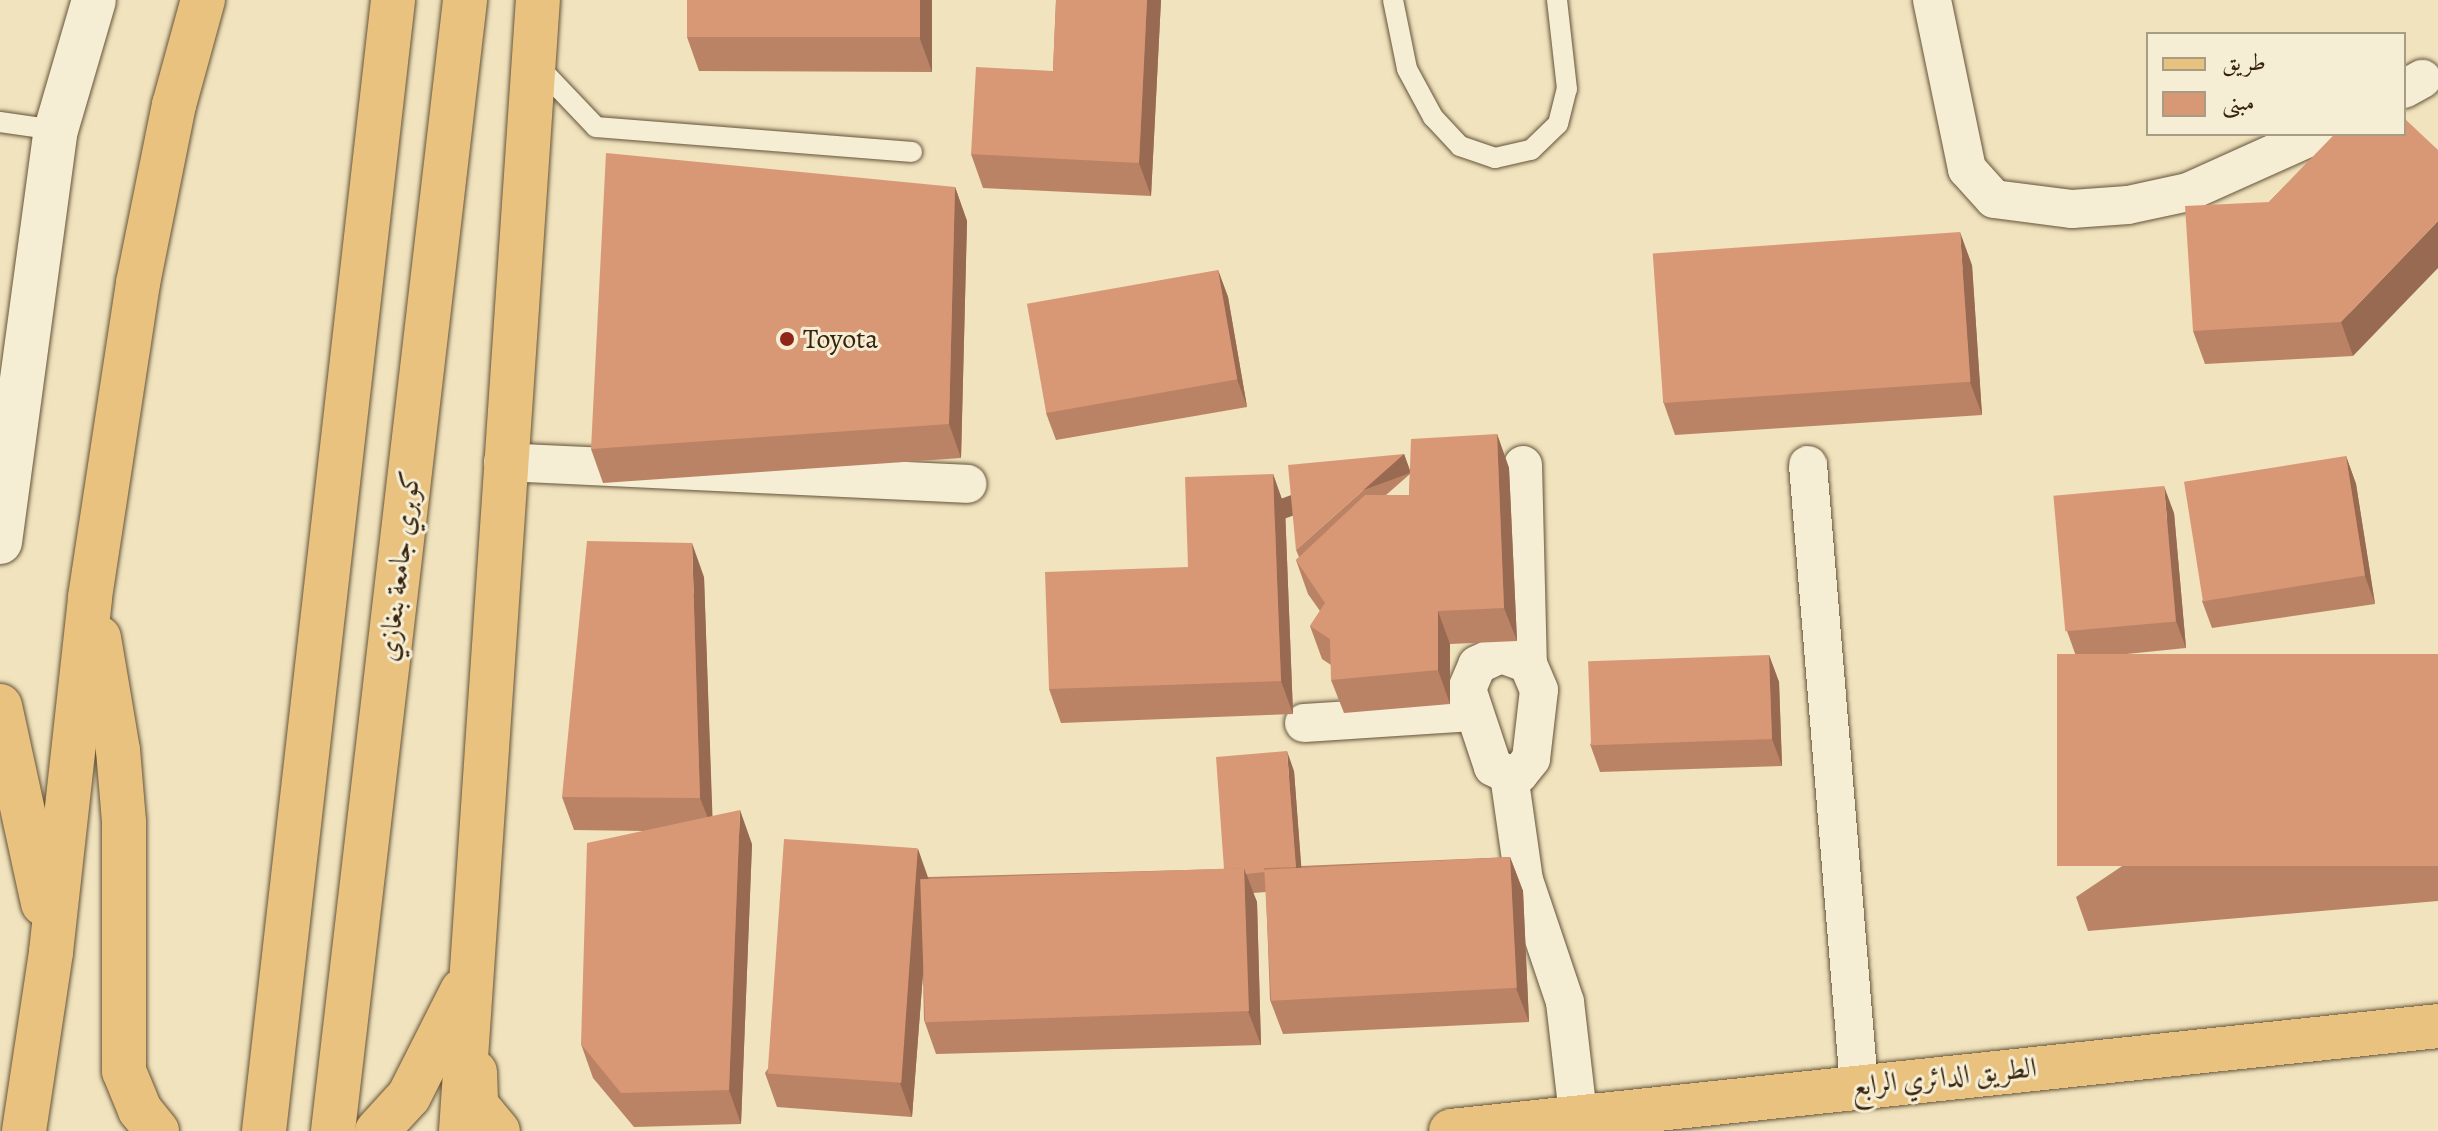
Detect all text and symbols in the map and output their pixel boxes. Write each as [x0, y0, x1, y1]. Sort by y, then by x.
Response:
legend [2146, 32, 2406, 136]
text: طريق [2222, 46, 2266, 78]
text: مبنى [2222, 86, 2255, 118]
place label: Toyota [803, 322, 878, 356]
marker: Toyota [778, 330, 796, 348]
street label: كوبري جامعة بنغازي [371, 469, 427, 663]
street label: الطريق الدائري الرابع [1850, 1051, 2038, 1103]

